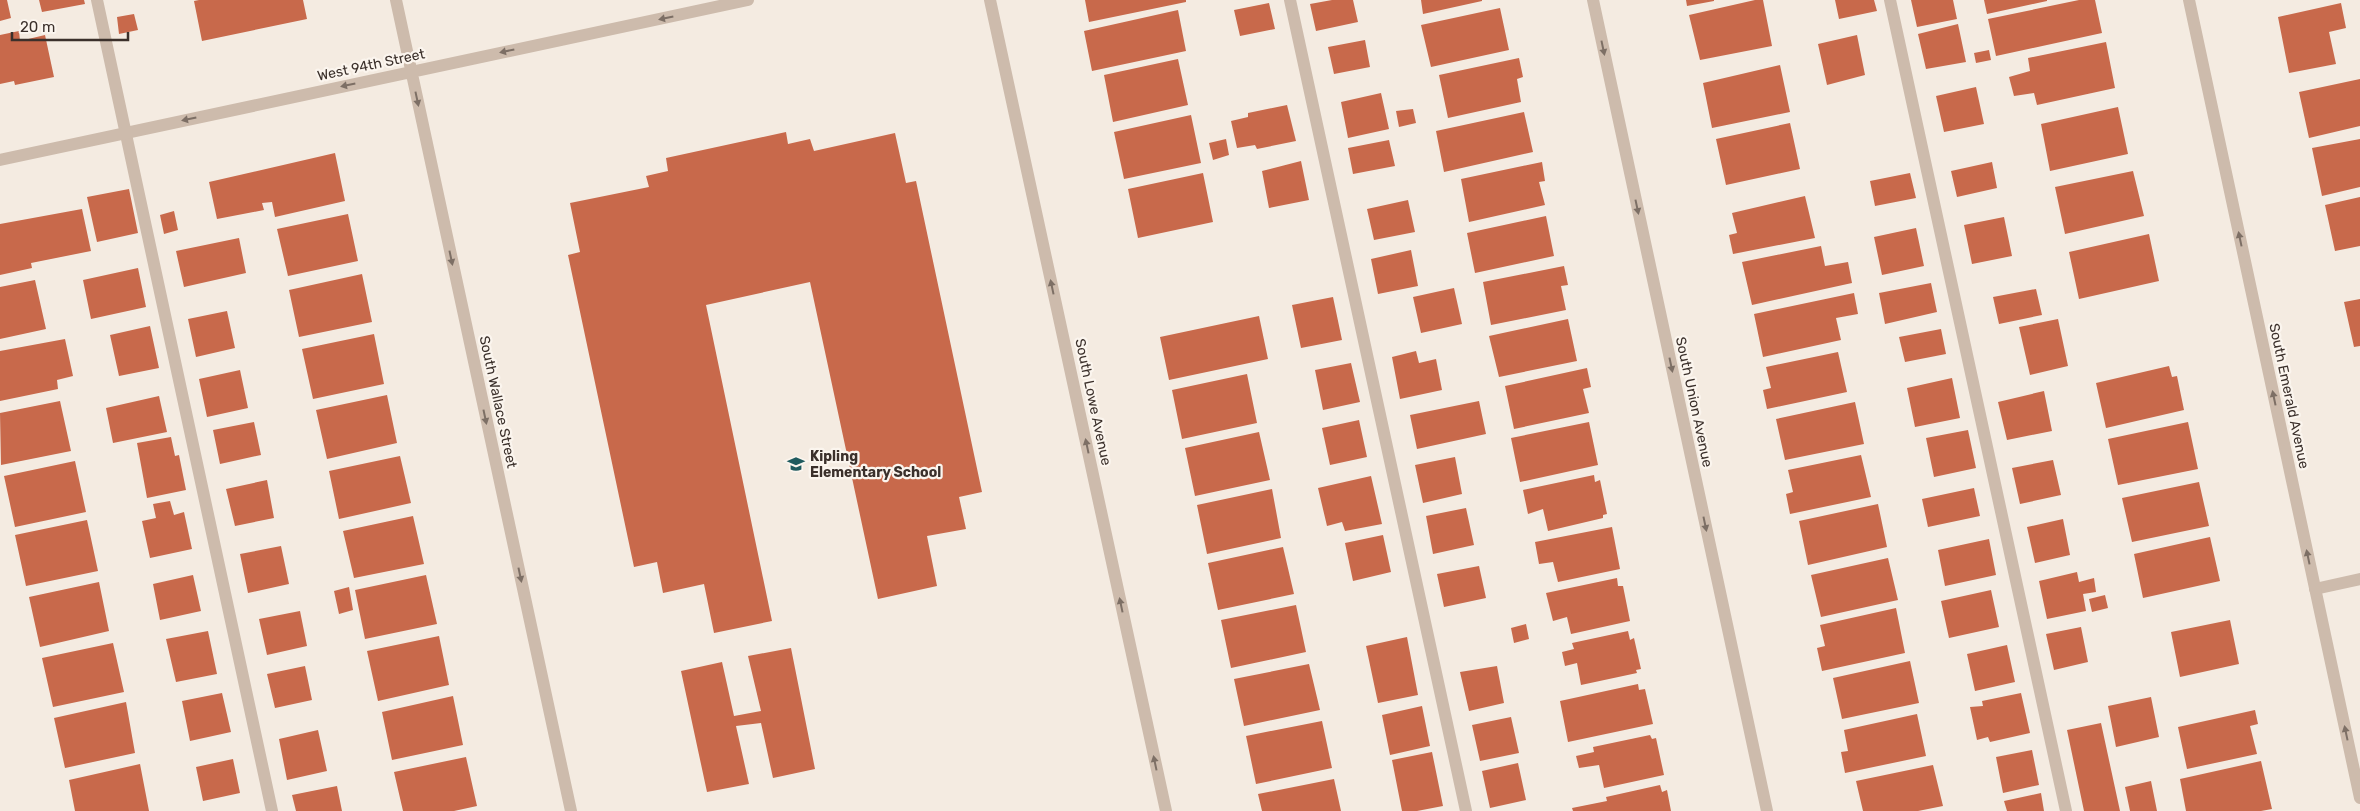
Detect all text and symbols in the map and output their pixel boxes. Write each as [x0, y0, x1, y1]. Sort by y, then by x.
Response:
scale bar [12, 10, 129, 42]
one-way arrow [658, 14, 674, 22]
text: 20 m [20, 18, 55, 36]
one-way arrow [1599, 40, 1607, 55]
street label: West 94th Street [316, 45, 427, 85]
one-way arrow [499, 48, 515, 56]
one-way arrow [340, 82, 356, 90]
one-way arrow [413, 91, 421, 107]
one-way arrow [181, 116, 197, 124]
one-way arrow [1633, 199, 1641, 214]
one-way arrow [2236, 232, 2244, 247]
one-way arrow [447, 250, 455, 265]
one-way arrow [1048, 278, 1056, 294]
street label: South Emerald Avenue [2265, 322, 2313, 470]
street label: South Wallace Street [476, 334, 520, 470]
street label: South Union Avenue [1672, 335, 1716, 469]
street label: South Lowe Avenue [1071, 337, 1115, 467]
one-way arrow [1667, 358, 1675, 373]
one-way arrow [2270, 391, 2278, 406]
one-way arrow [482, 409, 490, 425]
one-way arrow [1083, 438, 1091, 453]
place label: Kipling Elementary School [810, 448, 941, 481]
school or university icon: Kipling Elementary School [786, 454, 806, 474]
one-way arrow [1702, 517, 1710, 533]
one-way arrow [2304, 549, 2312, 565]
one-way arrow [516, 568, 524, 583]
one-way arrow [1117, 597, 1125, 612]
one-way arrow [2342, 725, 2350, 741]
one-way arrow [1151, 755, 1159, 771]

